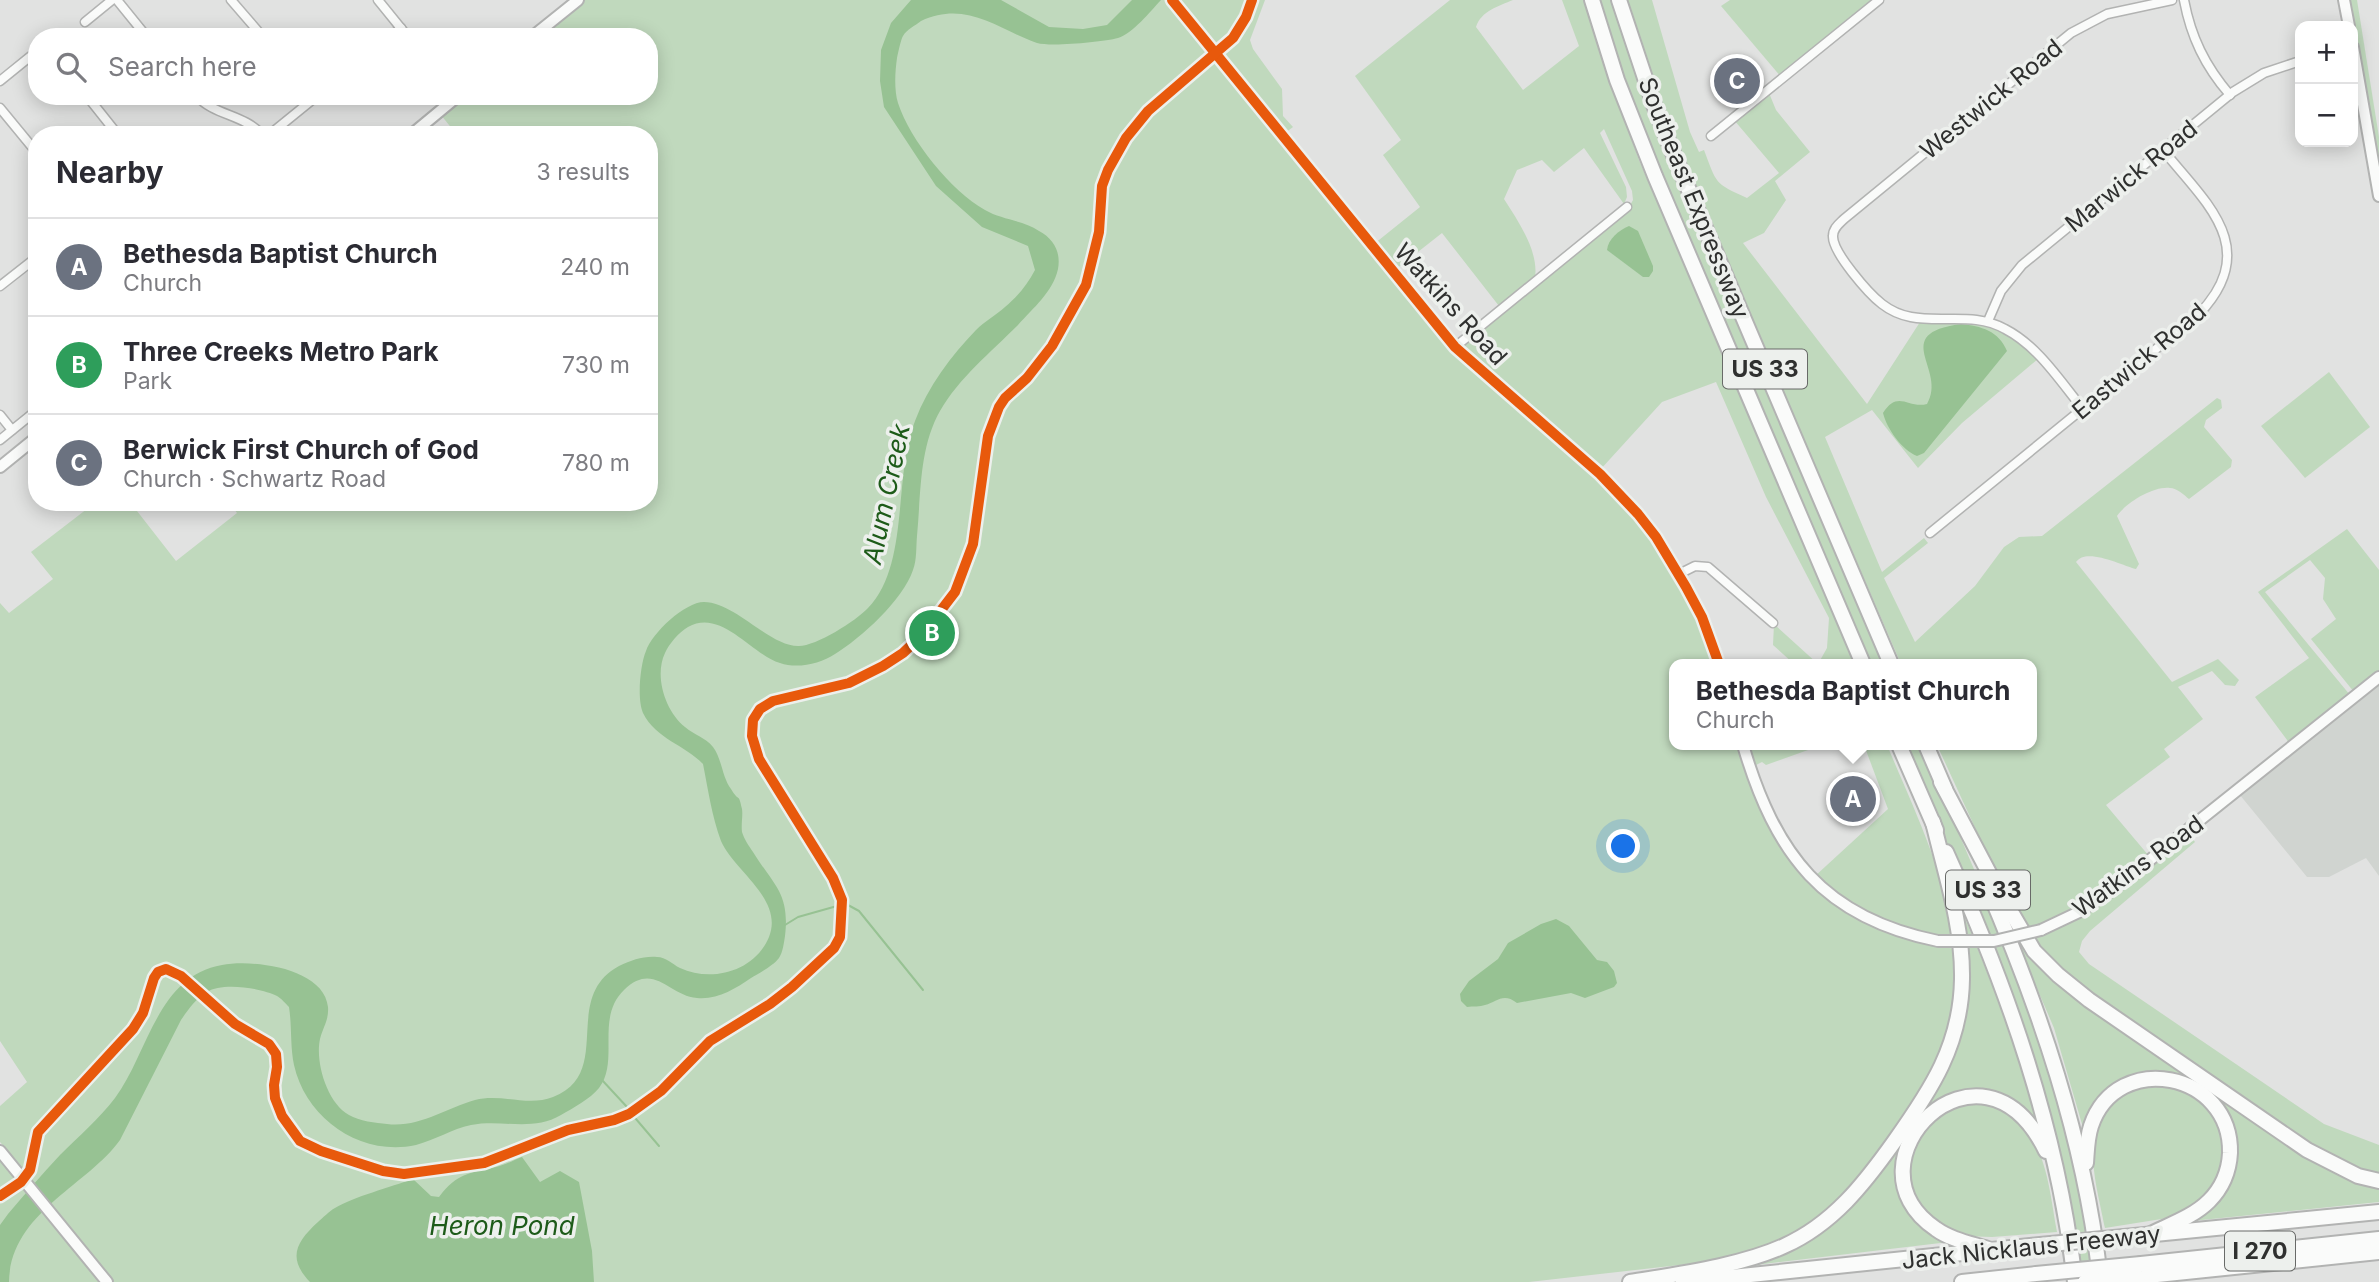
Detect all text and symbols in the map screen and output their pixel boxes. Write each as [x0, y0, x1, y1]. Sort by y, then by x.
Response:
map controls [2295, 21, 2358, 147]
button: + [2295, 21, 2358, 84]
search box [28, 28, 658, 105]
street label: Westwick Road [1914, 33, 2068, 165]
icon: search [52, 48, 90, 86]
text: Search here [108, 51, 257, 82]
pin: C [1714, 55, 1760, 107]
street label: Southeast Expressway [1632, 73, 1756, 323]
button: − [2295, 84, 2358, 147]
street label: Marwick Road [2059, 114, 2203, 238]
text: Nearby [56, 154, 164, 190]
text: 3 results [537, 158, 630, 186]
street label: Watkins Road [1389, 237, 1513, 371]
text: Bethesda Baptist Church [123, 238, 438, 269]
text: A [70, 253, 88, 281]
text: 240 m [560, 253, 630, 281]
text: Church [123, 269, 202, 297]
street label: Eastwick Road [2066, 297, 2212, 425]
text: Three Creeks Metro Park [123, 336, 439, 367]
road number: US 33 [1723, 350, 1807, 388]
text: B [71, 351, 87, 379]
text: 730 m [562, 351, 630, 379]
text: Park [123, 367, 172, 395]
water label: Alum Creek [856, 420, 916, 568]
text: Berwick First Church of God [123, 434, 479, 465]
text: C [70, 449, 88, 477]
text: 780 m [562, 449, 630, 477]
text: Church · Schwartz Road [123, 465, 386, 493]
pin: B [909, 607, 955, 659]
popup [1669, 659, 2037, 750]
text: Bethesda Baptist Church [1696, 675, 2010, 706]
text: Church [1696, 706, 1775, 734]
pin: A [1830, 773, 1876, 825]
street label: Watkins Road [2067, 809, 2209, 923]
your location [1606, 829, 1640, 863]
road number: US 33 [1946, 870, 2030, 909]
water label: Heron Pond [429, 1210, 575, 1241]
street label: Jack Nicklaus Freeway [1900, 1219, 2162, 1275]
road number: I 270 [2225, 1232, 2295, 1270]

